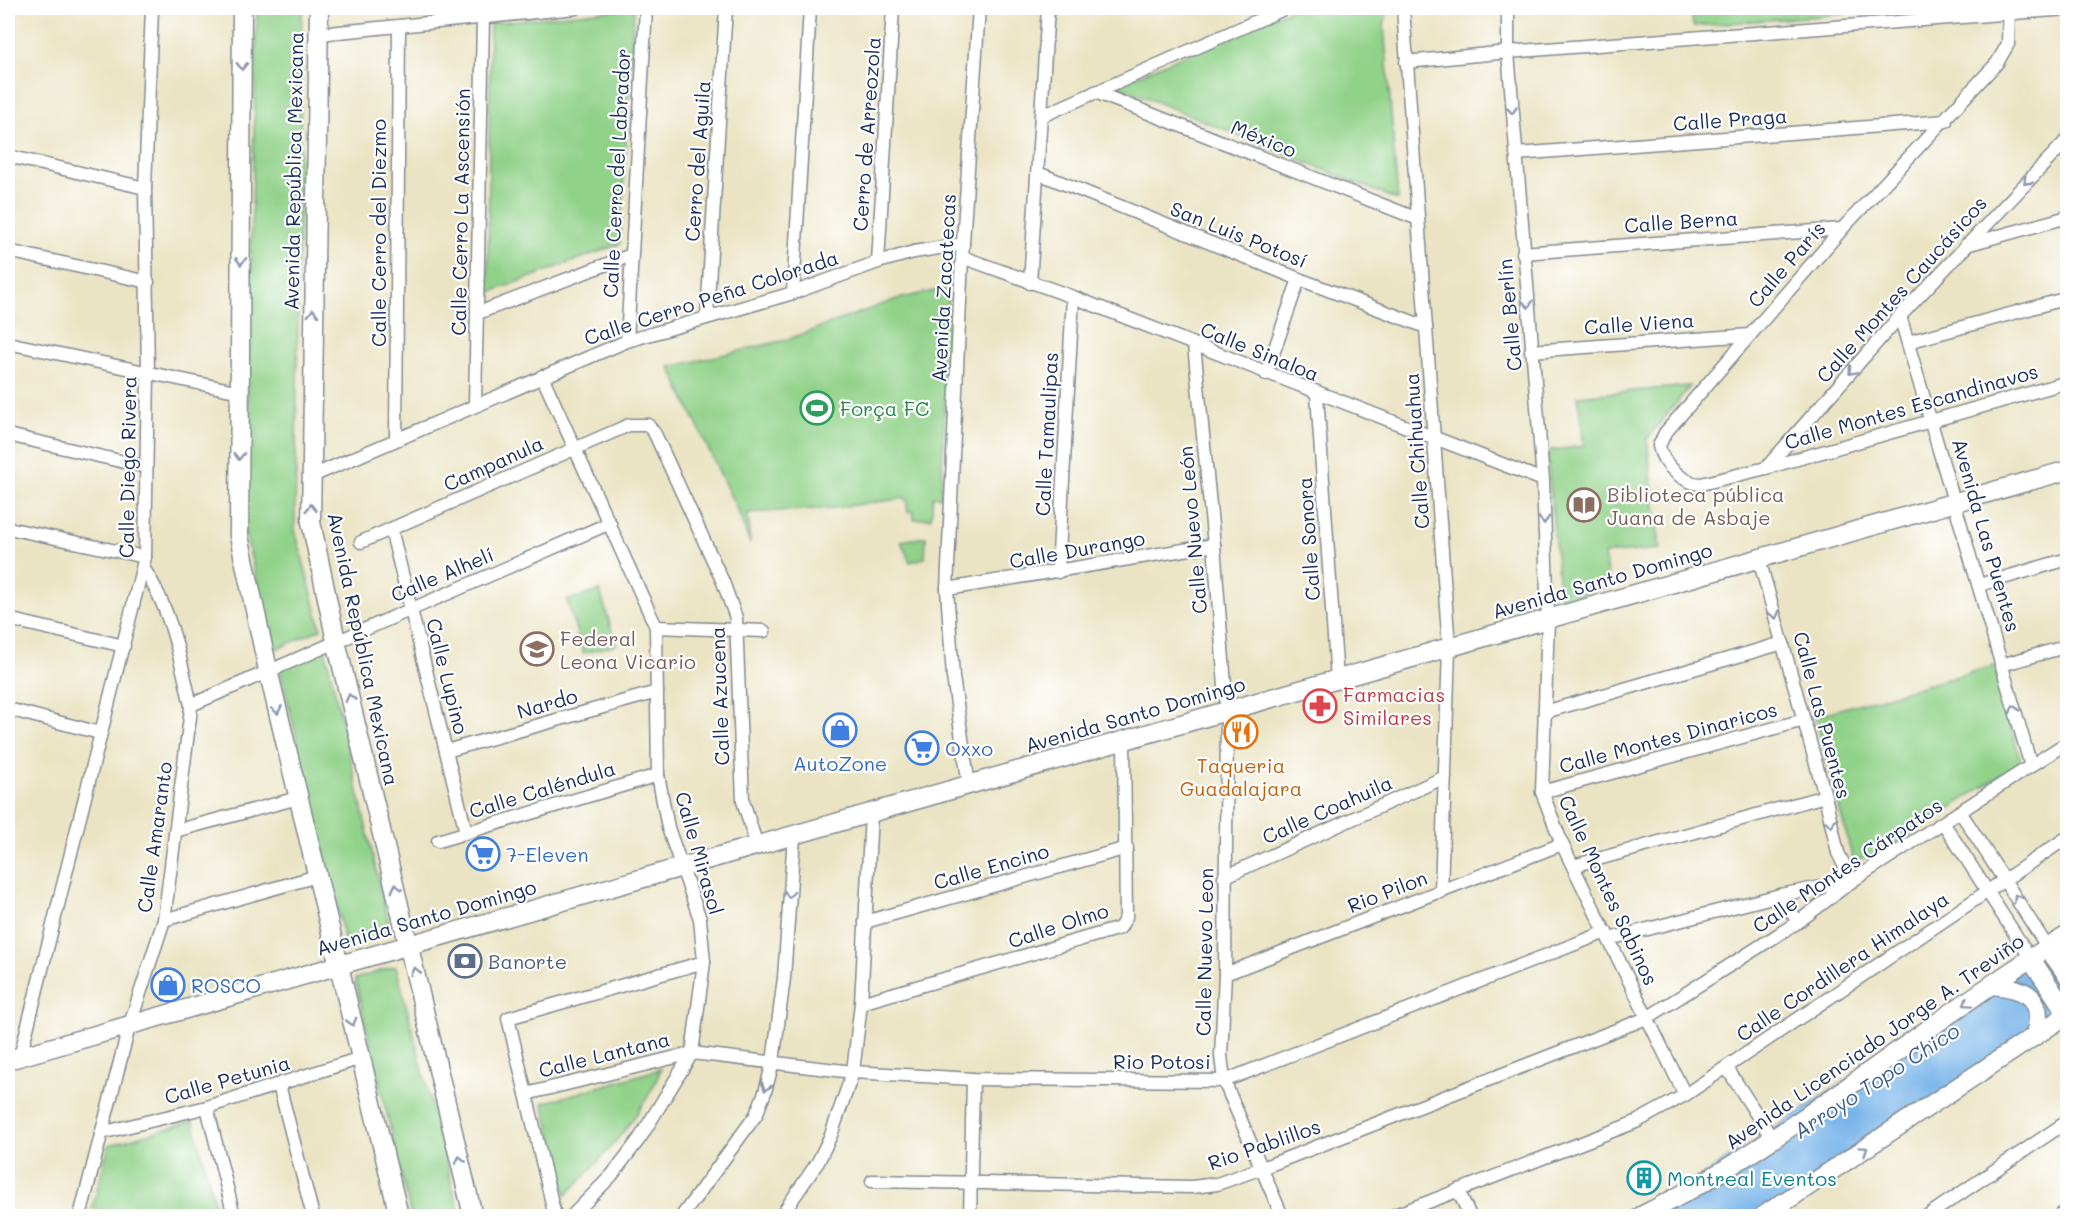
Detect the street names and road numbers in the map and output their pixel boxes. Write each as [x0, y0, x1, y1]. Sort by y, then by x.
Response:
street label: Avenida República Mexicana [278, 31, 308, 311]
street label: Cerro de Arreozola [846, 36, 886, 232]
street label: Calle Cerro del Labrador [596, 48, 636, 298]
street label: Cerro del Aguila [678, 80, 716, 242]
street label: Calle Cerro La Ascensión [445, 88, 475, 336]
street label: Calle Praga [1672, 102, 1788, 136]
street label: México [1227, 113, 1301, 163]
street label: Calle Cerro del Diezmo [365, 119, 391, 347]
street label: Calle Montes Caucásicos [1810, 190, 1992, 388]
street label: Avenida Zacatecas [925, 193, 961, 383]
street label: San Luis Potosí [1167, 195, 1311, 273]
street label: Calle Berna [1623, 204, 1739, 238]
street label: Calle París [1741, 215, 1831, 313]
street label: Calle Cerro Peña Colorada [581, 244, 841, 350]
street label: Calle Berlín [1491, 258, 1527, 372]
street label: Calle Viena [1583, 306, 1695, 340]
street label: Calle Sinaloa [1197, 315, 1323, 387]
street label: Calle Tamaulipas [1029, 351, 1063, 517]
street label: Calle Montes Escandinavos [1781, 357, 2041, 455]
street label: Calle Chihuahua [1398, 372, 1434, 530]
street label: Calle Diego Rivera [112, 376, 142, 558]
street label: Campanula [439, 429, 547, 497]
street label: Avenida Las Puentes [1947, 435, 2027, 635]
street label: Calle Nuevo León [1172, 445, 1212, 615]
street label: Calle Sonora [1291, 476, 1325, 602]
street label: Avenida República Mexicana [322, 510, 406, 788]
street label: Calle Durango [1007, 524, 1147, 574]
street label: Avenida Santo Domingo [1489, 536, 1715, 624]
street label: Calle Alhelí [387, 541, 497, 607]
street label: Calle Lupino [421, 615, 475, 737]
street label: Calle Azucena [704, 626, 734, 766]
street label: Calle Las Puentes [1788, 628, 1858, 802]
street label: Avenida Santo Domingo [1022, 670, 1248, 758]
street label: Nardo [514, 682, 580, 724]
street label: Calle Montes Dinaricos [1556, 695, 1780, 779]
street label: Calle Caléndula [466, 754, 618, 824]
street label: Calle Amaranto [131, 760, 177, 914]
street label: Calle Coahuila [1258, 769, 1396, 849]
street label: Calle Mirasol [670, 789, 730, 917]
street label: Calle Montes Sabinos [1553, 791, 1665, 989]
street label: Calle Montes Cárpatos [1747, 792, 1947, 938]
street label: Calle Encino [930, 837, 1052, 895]
street label: Rio Pilon [1343, 864, 1431, 918]
street label: Calle Nuevo Leon [1190, 868, 1218, 1036]
street label: Avenida Santo Domingo [313, 873, 539, 961]
street label: Calle Cordillera Himalaya [1731, 885, 1953, 1047]
street label: Calle Olmo [1004, 896, 1112, 953]
street label: Avenida Licenciado Jorge A. Treviño [1719, 927, 2029, 1155]
street label: Calle Lantana [536, 1025, 672, 1083]
street label: Rio Potosi [1113, 1048, 1211, 1074]
street label: Calle Petunia [161, 1049, 293, 1109]
street label: Rio Pablillos [1204, 1113, 1324, 1175]

